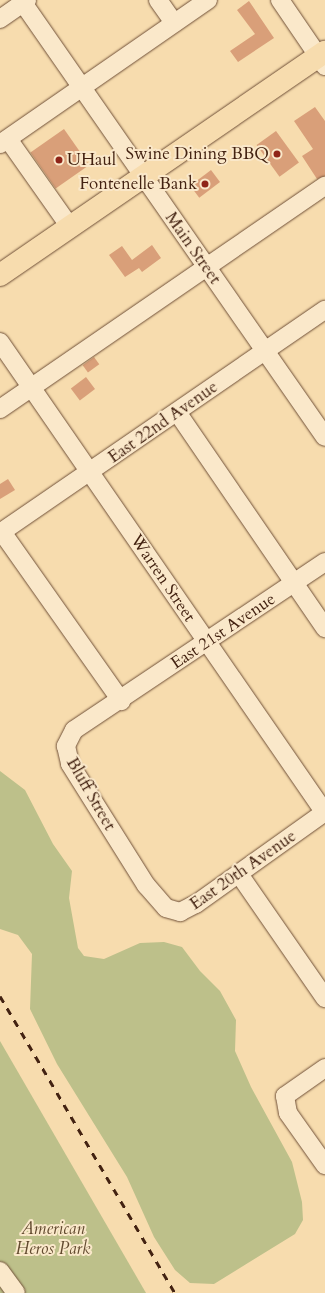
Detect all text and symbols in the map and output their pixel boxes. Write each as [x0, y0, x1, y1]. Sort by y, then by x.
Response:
place label: Swine Dining BBQ [126, 144, 269, 164]
marker: Swine Dining BBQ [272, 149, 282, 159]
place label: UHaul [67, 150, 116, 170]
marker: UHaul [54, 155, 64, 165]
place label: Fontenelle Bank [79, 174, 197, 194]
marker: Fontenelle Bank [200, 179, 210, 189]
street label: Main Street [161, 208, 225, 288]
street label: East 22nd Avenue [104, 377, 222, 467]
street label: Warren Street [126, 530, 200, 626]
street label: East 21st Avenue [167, 589, 279, 673]
street label: Bluff Street [62, 754, 120, 834]
street label: East 20th Avenue [186, 826, 300, 914]
park label: American Heros Park [15, 1219, 91, 1259]

